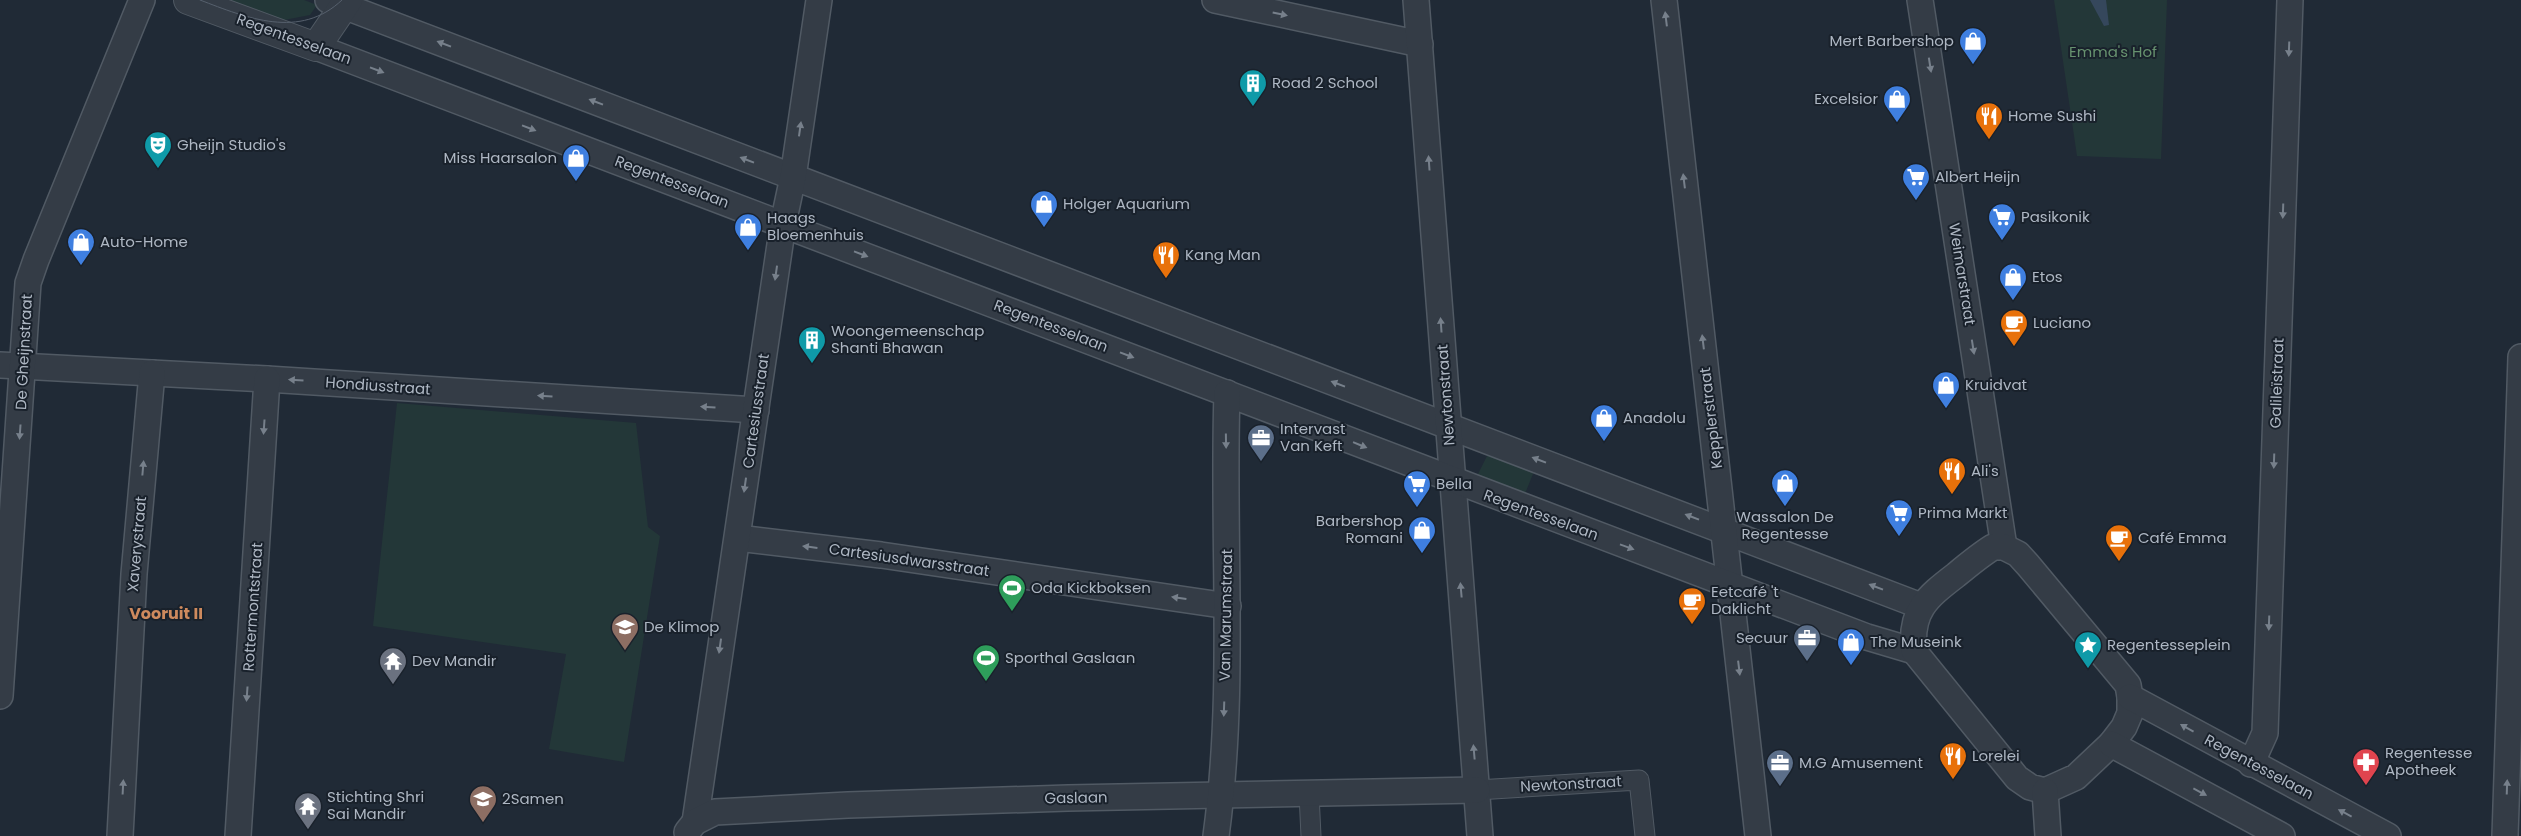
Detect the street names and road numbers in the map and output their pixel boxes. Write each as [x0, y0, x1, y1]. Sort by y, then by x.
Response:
street label: Regentesselaan [234, 8, 355, 69]
street label: Regentesselaan [612, 150, 732, 213]
street label: Weimarstraat [1944, 221, 1981, 327]
street label: De Gheijnstraat [10, 293, 37, 411]
street label: Regentesselaan [991, 294, 1111, 357]
street label: Galileïstraat [2264, 337, 2289, 429]
street label: Newtonstraat [1431, 344, 1460, 446]
street label: Cartesiusstraat [737, 352, 774, 470]
street label: Kepplerstraat [1694, 366, 1727, 470]
street label: Hondiusstraat [325, 371, 431, 400]
street label: Regentesselaan [1481, 484, 1602, 545]
street label: Xaverystraat [122, 495, 151, 593]
street label: Cartesiusdwarsstraat [828, 538, 991, 581]
street label: Rottermontstraat [238, 542, 267, 672]
street label: Van Marumstraat [1214, 549, 1237, 681]
street label: Regentesselaan [2201, 729, 2317, 804]
street label: Newtonstraat [1520, 770, 1622, 797]
street label: Gaslaan [1044, 786, 1108, 809]

